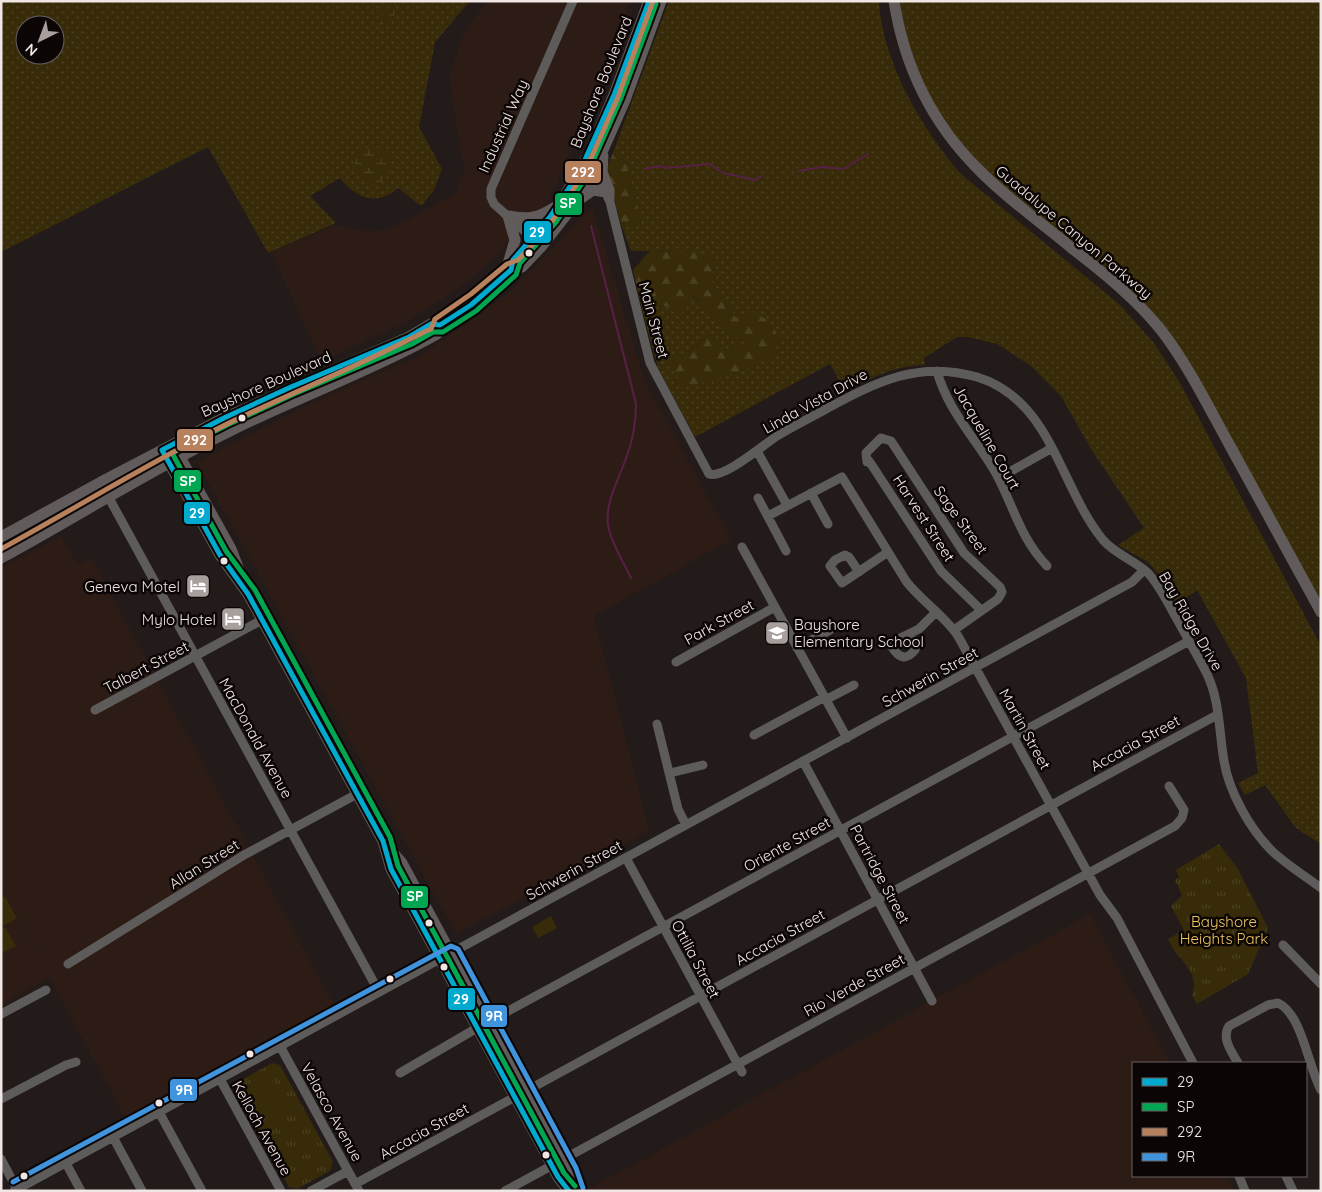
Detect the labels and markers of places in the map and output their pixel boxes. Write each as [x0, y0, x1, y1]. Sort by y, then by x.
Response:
unlabelled marker [524, 248, 534, 258]
unlabelled marker [237, 413, 247, 423]
unlabelled marker [219, 556, 229, 566]
hotel icon: Geneva Motel [185, 573, 211, 599]
place label: Geneva Motel [85, 577, 180, 596]
hotel icon: Mylo Hotel [220, 606, 246, 632]
place label: Mylo Hotel [142, 610, 216, 629]
place label: Bayshore Elementary School [794, 615, 924, 651]
school or university icon: Bayshore Elementary School [764, 620, 790, 646]
unlabelled marker [424, 918, 434, 928]
unlabelled marker [439, 962, 449, 972]
unlabelled marker [385, 974, 395, 984]
unlabelled marker [245, 1049, 255, 1059]
unlabelled marker [154, 1098, 164, 1108]
unlabelled marker [541, 1150, 551, 1160]
unlabelled marker [19, 1171, 29, 1181]

